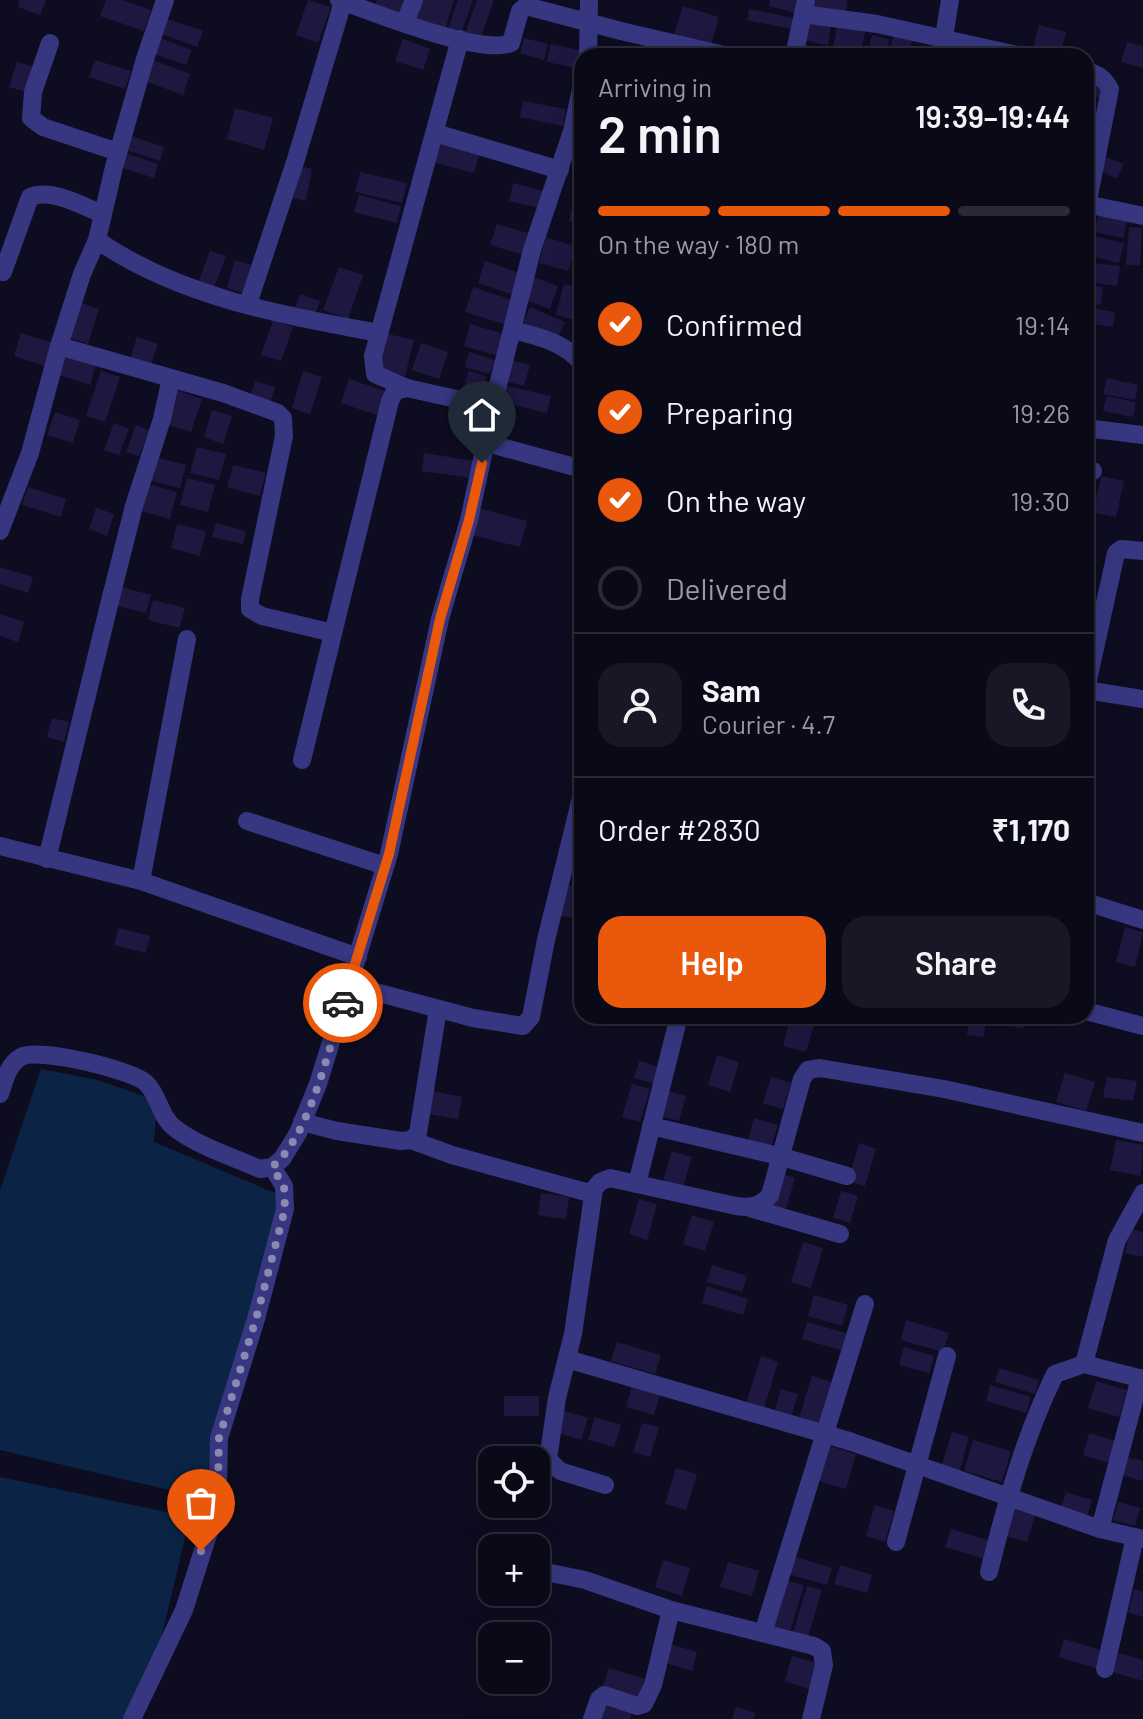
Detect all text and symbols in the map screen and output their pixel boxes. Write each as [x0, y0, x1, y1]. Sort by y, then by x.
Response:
text: Arriving in [598, 71, 712, 102]
text: 19:39–19:44 [915, 98, 1070, 134]
text: 2 min [598, 101, 722, 163]
text: On the way · 180 m [598, 228, 799, 259]
icon: check [598, 302, 642, 346]
text: Confirmed [666, 306, 803, 342]
text: 19:14 [1015, 309, 1070, 340]
pin [448, 381, 516, 463]
icon: check [598, 390, 642, 434]
icon: home [460, 393, 504, 437]
text: Preparing [666, 394, 793, 430]
text: 19:26 [1011, 397, 1070, 428]
icon: check [598, 478, 642, 522]
text: On the way [666, 482, 806, 518]
text: 19:30 [1010, 485, 1070, 516]
text: Delivered [666, 570, 788, 606]
button: person [598, 663, 682, 747]
button: phone [986, 663, 1070, 747]
text: Sam [702, 672, 761, 708]
text: Courier · 4.7 [702, 708, 835, 739]
text: Order #2830 [598, 811, 761, 847]
text: ₹1,170 [992, 811, 1070, 847]
button: Help [598, 916, 826, 1008]
button: Share [842, 916, 1070, 1008]
courier [303, 963, 383, 1043]
icon: car [321, 981, 365, 1025]
map controls [478, 1446, 550, 1694]
button: locate [478, 1446, 550, 1518]
pin [167, 1469, 235, 1551]
icon: bag [179, 1481, 223, 1525]
button: + [478, 1534, 550, 1606]
button: − [478, 1622, 550, 1694]

